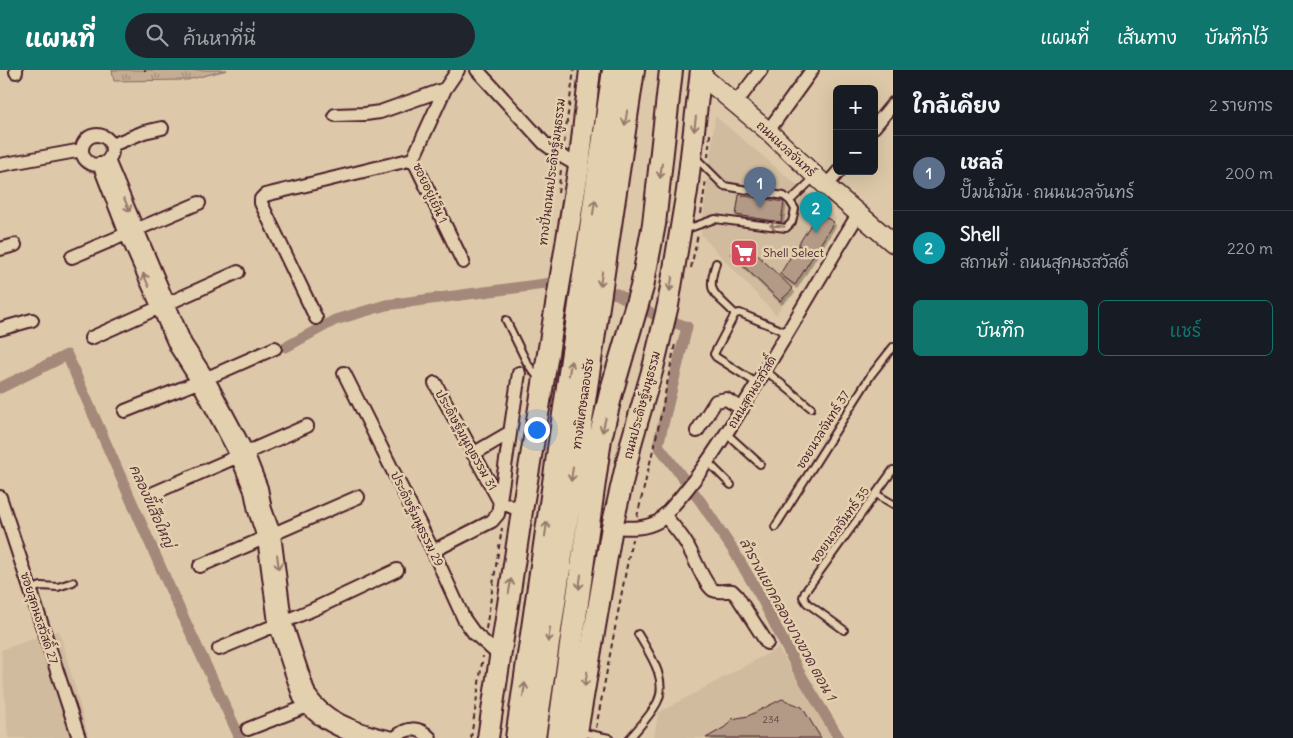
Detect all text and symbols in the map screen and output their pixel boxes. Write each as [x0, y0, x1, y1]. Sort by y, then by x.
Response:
search box [125, 13, 475, 58]
icon: search [143, 21, 171, 49]
text: แผนที่ [25, 23, 95, 53]
text: ค้นหาที่นี่ [183, 26, 256, 50]
text: แผนที่ [1041, 26, 1089, 49]
text: เส้นทาง [1117, 26, 1177, 49]
text: บันทึกไว้ [1205, 26, 1268, 49]
map controls [833, 85, 878, 175]
button: + [833, 85, 878, 130]
text: ใกล้เคียง [913, 92, 1000, 119]
text: 2 รายการ [1209, 95, 1273, 115]
street label: ทางปั่นถนนประดิษฐ์มนูธรรม [533, 97, 570, 247]
one-way arrow [620, 110, 630, 126]
one-way arrow [690, 115, 700, 131]
street label: ถนนนวลจันทร์ [754, 117, 819, 180]
button: − [833, 130, 878, 175]
text: เชลล์ [960, 150, 1003, 174]
street label: ซอยอยู่เย็น 1 [408, 160, 451, 226]
one-way arrow [655, 162, 665, 178]
text: 1 [926, 163, 932, 183]
text: 200 m [1225, 163, 1273, 183]
pin: 1 [744, 167, 776, 208]
text: ปั๊มน้ำมัน · ถนนนวลจันทร์ [960, 182, 1134, 202]
pin: 2 [800, 192, 832, 233]
one-way arrow [123, 197, 132, 212]
one-way arrow [589, 200, 599, 216]
one-way arrow [770, 222, 786, 231]
text: Shell [960, 222, 1000, 246]
supermarket icon: Shell Select [729, 238, 759, 268]
text: 2 [925, 238, 933, 258]
text: 220 m [1227, 238, 1273, 258]
place label: Shell Select [763, 245, 824, 260]
text: สถานที่ · ถนนสุคนธสวัสดิ์ [960, 252, 1129, 272]
one-way arrow [596, 271, 606, 287]
one-way arrow [141, 273, 151, 288]
one-way arrow [666, 276, 676, 292]
button: บันทึก [913, 300, 1088, 356]
button: แชร์ [1098, 300, 1273, 356]
street label: ถนนประดิษฐ์มนูธรรม [620, 349, 665, 461]
street label: ถนนสุคนธสวัสดิ์ [721, 351, 781, 432]
street label: ทางพิเศษฉลองรัช [569, 357, 596, 451]
one-way arrow [566, 360, 576, 376]
street label: ประดิษฐ์มนูญธรรม 31 [431, 387, 500, 494]
street label: ซอยนวลจันทร์ 37 [793, 388, 853, 472]
your location [524, 417, 550, 443]
one-way arrow [599, 417, 608, 433]
water label: คลองขี้เสือใหญ่ [126, 460, 183, 553]
one-way arrow [567, 466, 577, 482]
street label: ประดิษฐ์มนูธรรม 29 [386, 469, 447, 570]
street label: ซอยนวลจันทร์ 35 [807, 484, 872, 566]
one-way arrow [542, 521, 552, 537]
water label: ลำรางแยกคลองบางขวด ตอน 1 [736, 534, 841, 705]
one-way arrow [273, 554, 283, 570]
street label: ซอยสุคนธสวัสดิ์ 27 [16, 569, 65, 666]
one-way arrow [574, 574, 584, 590]
one-way arrow [506, 578, 516, 594]
one-way arrow [544, 627, 554, 643]
one-way arrow [581, 670, 591, 686]
one-way arrow [519, 682, 529, 698]
house number: 234 [763, 713, 780, 726]

